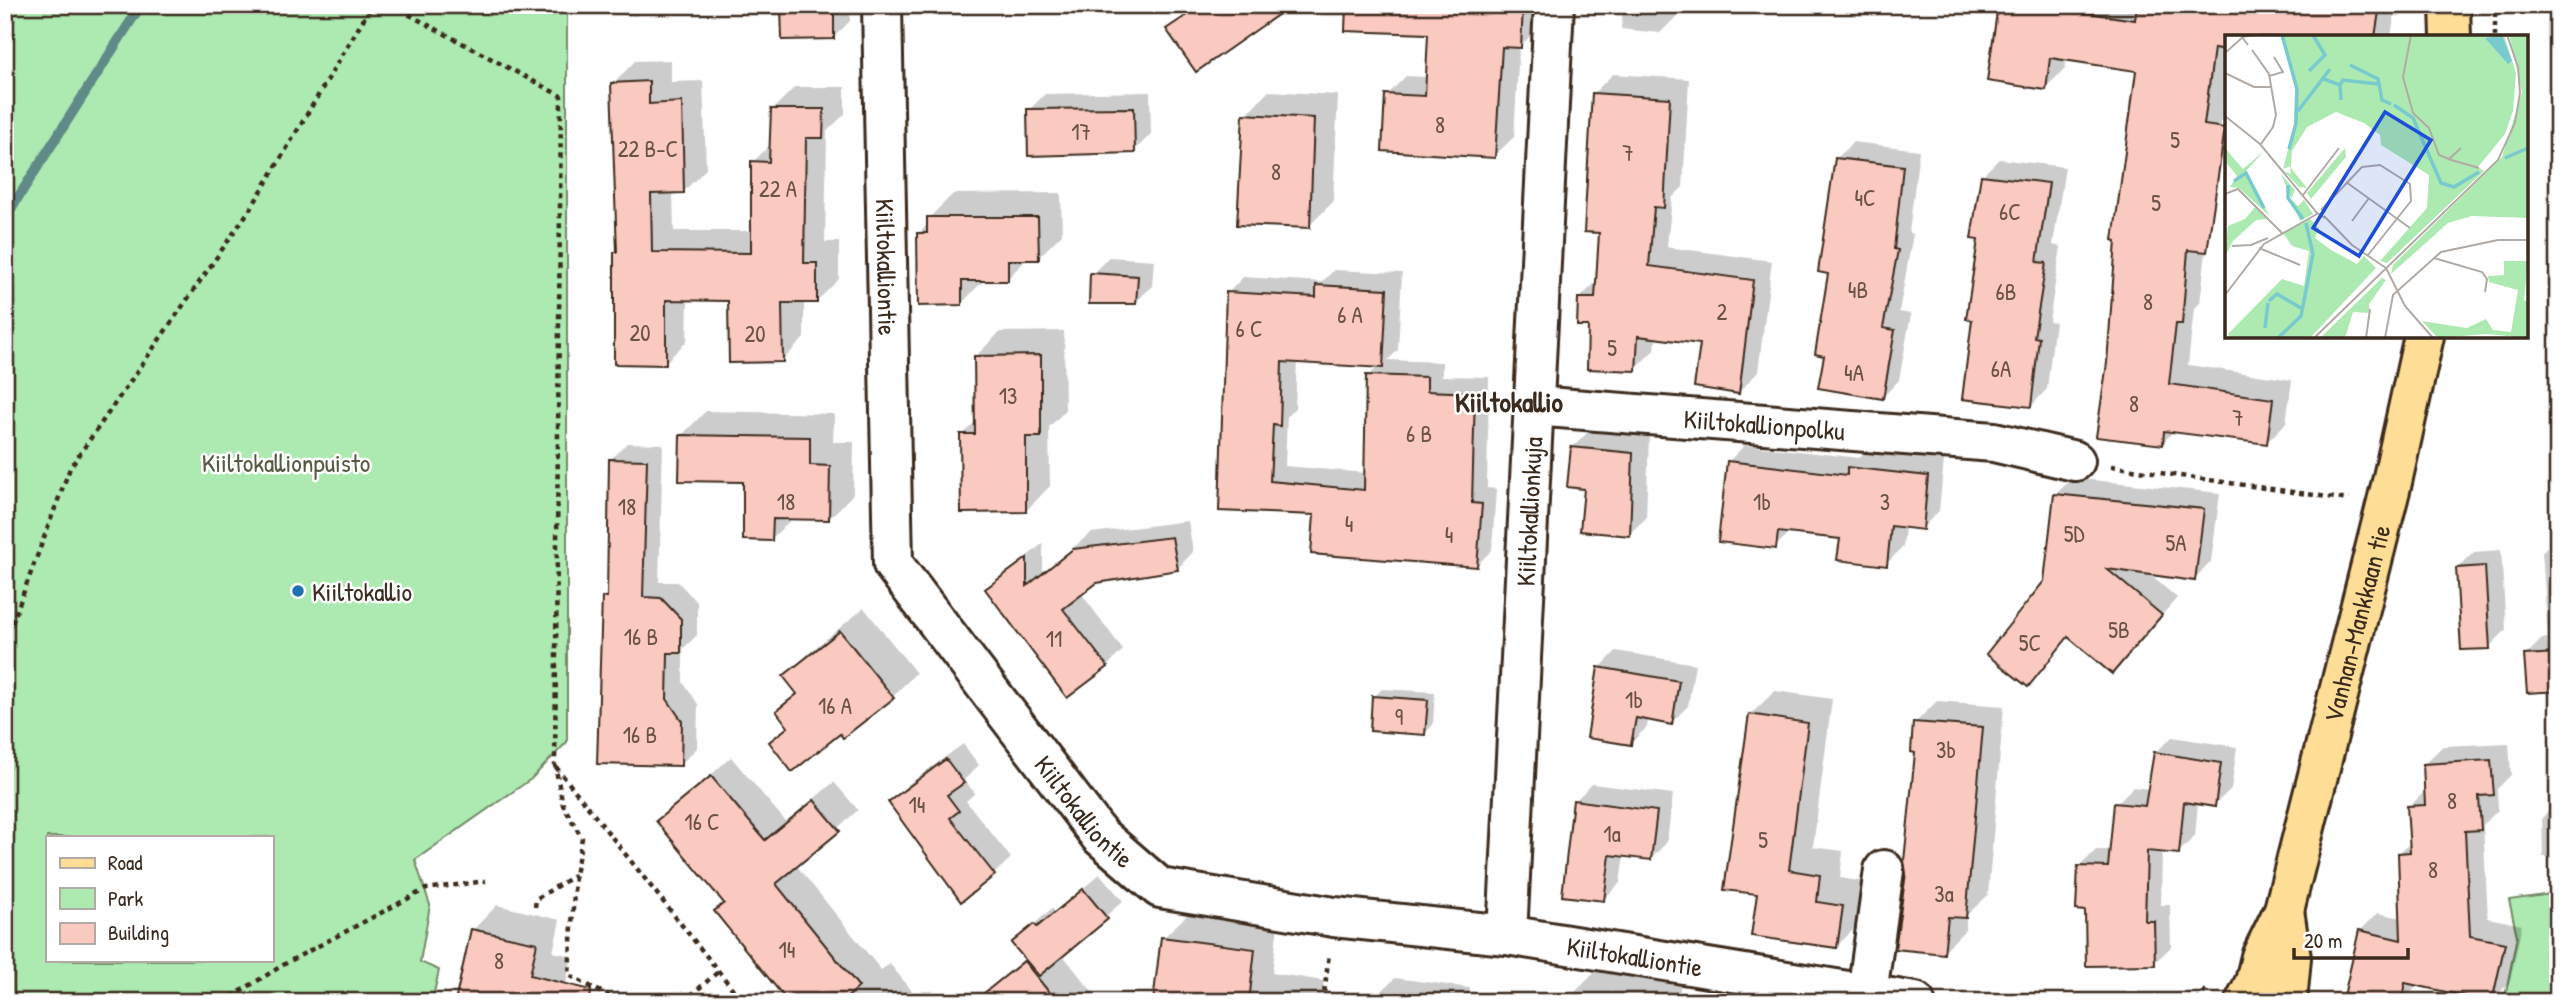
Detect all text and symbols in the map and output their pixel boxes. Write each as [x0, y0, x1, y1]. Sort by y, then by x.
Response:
inset map [2225, 35, 2528, 338]
house number: 8 [1435, 109, 1445, 140]
house number: 17 [1071, 116, 1091, 147]
house number: 5 [2170, 124, 2180, 155]
house number: 22 B-C [618, 133, 678, 164]
house number: 7 [1622, 137, 1634, 168]
house number: 8 [1271, 156, 1281, 187]
house number: 22 A [759, 173, 797, 204]
house number: 4C [1854, 182, 1876, 213]
house number: 5 [2151, 187, 2161, 218]
house number: 6C [1999, 196, 2021, 227]
street label: Kiiltokalliontie [868, 198, 906, 336]
house number: 4B [1848, 274, 1868, 305]
house number: 6B [1996, 276, 2016, 307]
house number: 8 [2143, 286, 2153, 317]
house number: 2 [1717, 296, 1728, 327]
house number: 6 A [1337, 299, 1363, 330]
house number: 6 C [1235, 313, 1263, 344]
house number: 20 [629, 317, 651, 348]
house number: 20 [744, 318, 766, 349]
house number: 5 [1607, 332, 1617, 363]
house number: 6A [1991, 353, 2011, 384]
house number: 4A [1844, 357, 1864, 388]
house number: 13 [999, 380, 1017, 411]
district label: Kiiltokallio [1455, 383, 1564, 421]
house number: 8 [2129, 388, 2139, 419]
street label: Kiiltokallionpolku [1682, 400, 1846, 448]
house number: 7 [2232, 402, 2244, 433]
house number: 6 B [1406, 418, 1432, 449]
street label: Kiiltokallionkuja [1507, 436, 1550, 587]
park label: Kiiltokallionpuisto [202, 445, 370, 480]
house number: 18 [777, 486, 795, 517]
house number: 1b [1753, 486, 1771, 517]
house number: 3 [1880, 486, 1890, 517]
house number: 18 [618, 491, 636, 522]
house number: 4 [1345, 508, 1353, 539]
house number: 5D [2064, 518, 2084, 549]
house number: 4 [1445, 519, 1453, 550]
street label: Vanhan-Mankkaan tie [2315, 521, 2398, 726]
house number: 5A [2166, 527, 2186, 558]
place label: Kiiltokallio [312, 574, 412, 609]
marker: Kiiltokallio [290, 583, 306, 599]
house number: 5B [2108, 614, 2130, 645]
house number: 16 B [624, 621, 658, 652]
house number: 11 [1046, 623, 1062, 654]
house number: 5C [2019, 627, 2041, 658]
house number: 1b [1625, 684, 1643, 715]
house number: 16 A [818, 690, 852, 721]
house number: 9 [1395, 701, 1403, 732]
house number: 16 B [623, 719, 657, 750]
house number: 3b [1936, 734, 1956, 765]
street label: Kiiltokalliontie [1027, 748, 1141, 875]
house number: 8 [2447, 785, 2457, 816]
house number: 14 [909, 789, 925, 820]
house number: 16 C [684, 806, 720, 837]
house number: 1a [1603, 818, 1621, 849]
house number: 5 [1758, 824, 1768, 855]
legend [46, 836, 273, 962]
text: Road [108, 848, 142, 877]
house number: 8 [2428, 854, 2438, 885]
house number: 3a [1934, 878, 1954, 909]
text: Park [108, 884, 143, 913]
scale bar [2294, 916, 2407, 960]
text: Building [108, 918, 169, 947]
text: 20 m [2304, 926, 2342, 955]
street label: Kiiltokalliontie [1564, 928, 1705, 984]
house number: 14 [779, 934, 795, 965]
house number: 8 [494, 945, 504, 976]

